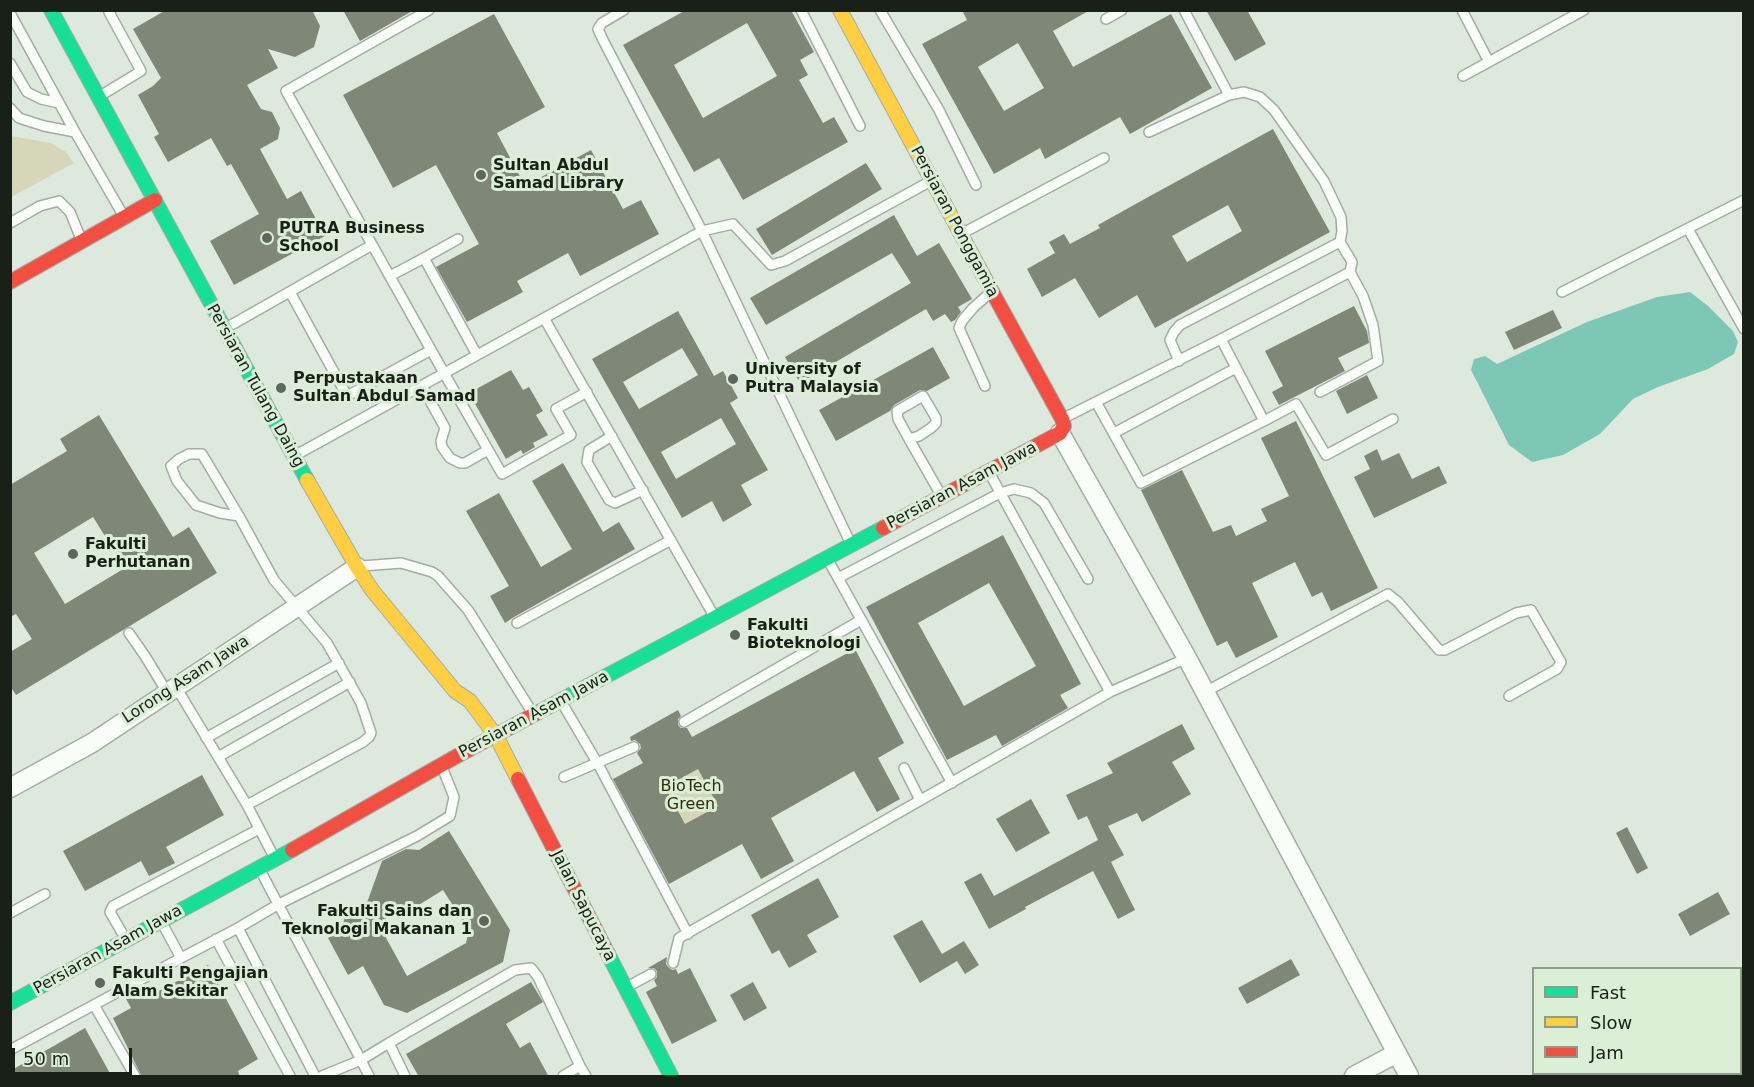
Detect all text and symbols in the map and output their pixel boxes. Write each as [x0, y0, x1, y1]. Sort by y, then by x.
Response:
street label: Persiaran Ponggamia [906, 143, 1002, 301]
place label: Sultan Abdul Samad Library [493, 156, 624, 194]
marker: Sultan Abdul Samad Library [474, 168, 488, 182]
place label: PUTRA Business School [279, 219, 425, 257]
marker: PUTRA Business School [260, 231, 274, 245]
street label: Persiaran Tulang Daing [202, 301, 308, 471]
place label: University of Putra Malaysia [745, 360, 879, 398]
place label: Perpustakaan Sultan Abdul Samad [293, 369, 476, 407]
marker: University of Putra Malaysia [726, 372, 740, 386]
marker: Perpustakaan Sultan Abdul Samad [274, 381, 288, 395]
street label: Persiaran Asam Jawa [884, 438, 1040, 534]
place label: Fakulti Perhutanan [85, 535, 190, 573]
marker: Fakulti Perhutanan [66, 547, 80, 561]
place label: Fakulti Bioteknologi [747, 616, 861, 654]
marker: Fakulti Bioteknologi [728, 628, 742, 642]
street label: Lorong Asam Jawa [119, 632, 253, 728]
street label: Persiaran Asam Jawa [456, 667, 612, 763]
park label: BioTech Green [660, 777, 722, 815]
street label: Jalan Sapucaya [547, 847, 619, 965]
street label: Persiaran Asam Jawa [30, 901, 186, 999]
place label: Fakulti Sains dan Teknologi Makanan 1 [282, 902, 472, 940]
marker: Fakulti Sains dan Teknologi Makanan 1 [477, 914, 491, 928]
place label: Fakulti Pengajian Alam Sekitar [112, 964, 268, 1002]
legend [1532, 967, 1742, 1075]
marker: Fakulti Pengajian Alam Sekitar [93, 976, 107, 990]
text: Fast [1590, 982, 1626, 1003]
text: Slow [1590, 1012, 1632, 1033]
scale bar [15, 1036, 135, 1074]
text: Jam [1590, 1042, 1624, 1063]
text: 50 m [23, 1048, 69, 1069]

